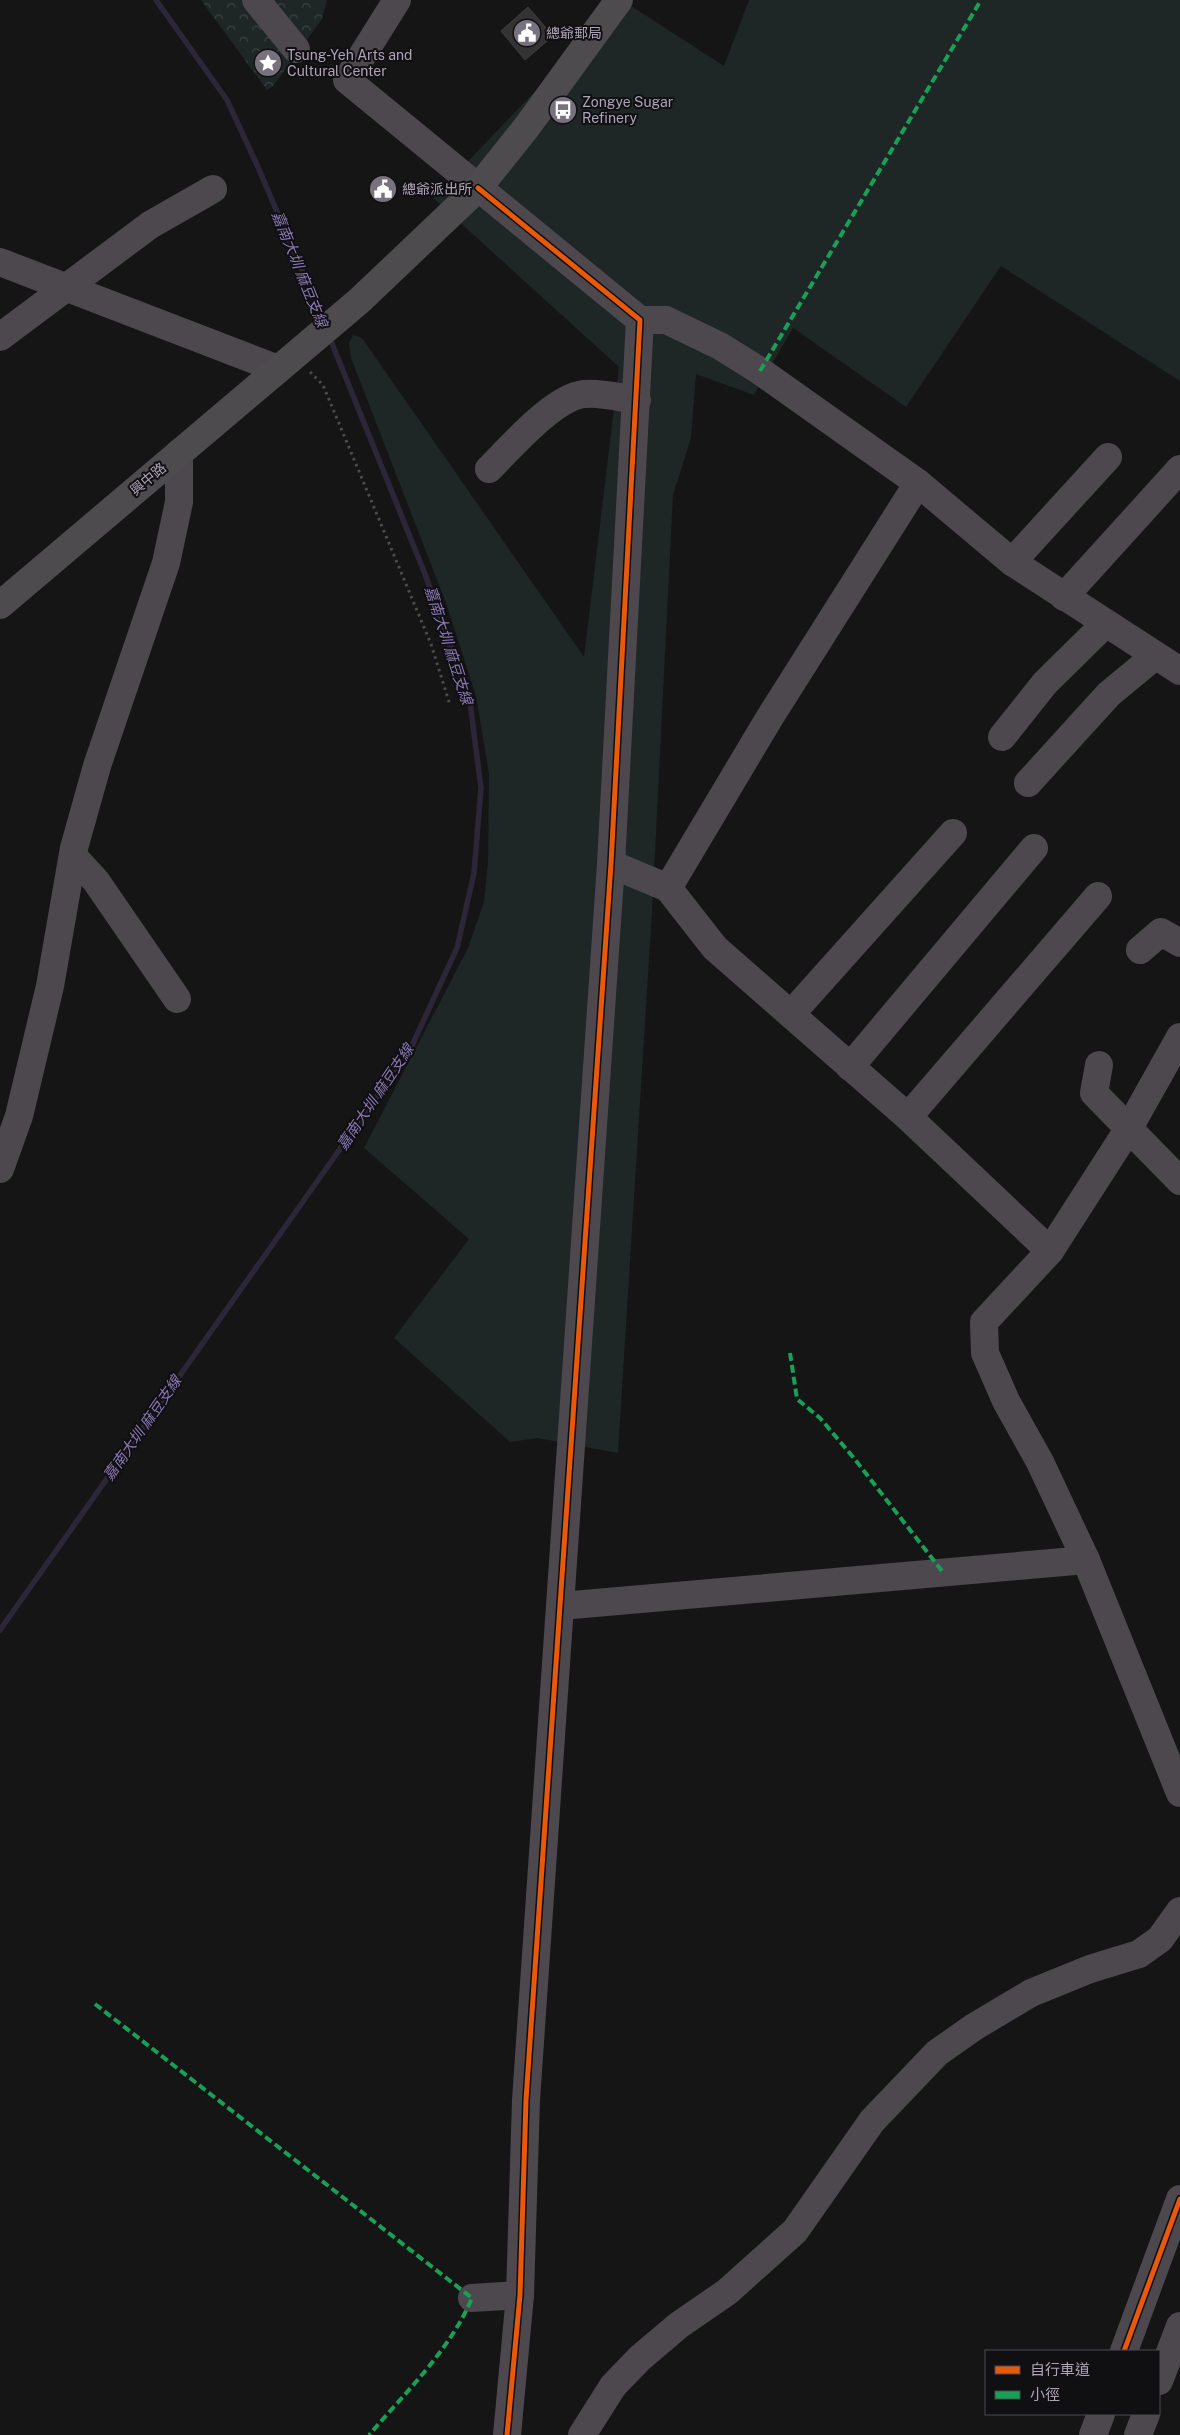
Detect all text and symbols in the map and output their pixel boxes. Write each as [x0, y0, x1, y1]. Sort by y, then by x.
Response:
public building icon: 總爺郵局 [512, 18, 542, 48]
place label: 總爺郵局 [546, 25, 602, 41]
place label: Tsung-Yeh Arts and Cultural Center [287, 47, 412, 79]
place icon: Tsung-Yeh Arts and Cultural Center [253, 48, 283, 78]
place label: Zongye Sugar Refinery [582, 94, 673, 126]
bus stop icon: Zongye Sugar Refinery [548, 95, 578, 125]
public building icon: 總爺派出所 [368, 174, 398, 204]
place label: 總爺派出所 [402, 181, 472, 197]
water label: 嘉南大圳 麻豆支線 [269, 208, 332, 331]
street label: 興中路 [127, 459, 169, 499]
water label: 嘉南大圳 麻豆支線 [422, 584, 477, 708]
water label: 嘉南大圳 麻豆支線 [333, 1039, 418, 1153]
water label: 嘉南大圳 麻豆支線 [100, 1371, 186, 1484]
legend [985, 2350, 1160, 2415]
text: 自行車道 [1030, 2361, 1090, 2378]
text: 小徑 [1030, 2386, 1060, 2403]

